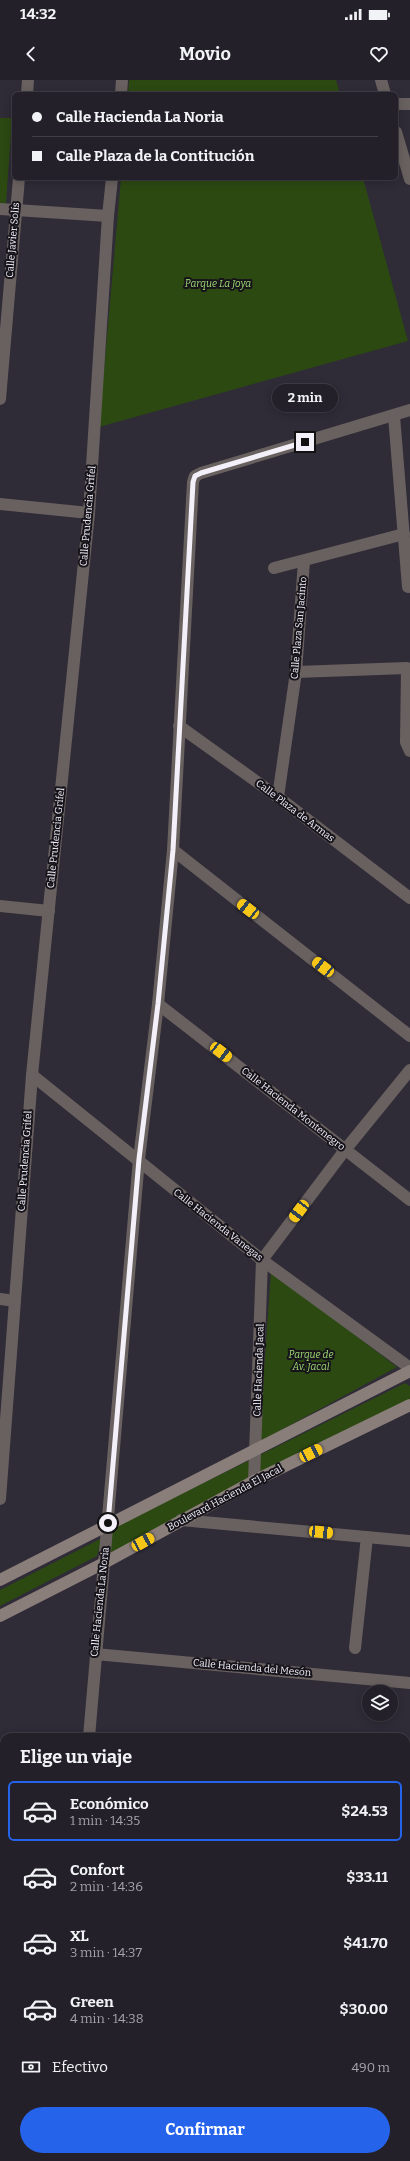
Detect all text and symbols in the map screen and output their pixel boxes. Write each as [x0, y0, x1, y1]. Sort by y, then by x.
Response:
text: 14:32 [20, 5, 56, 23]
icon: back [20, 43, 42, 65]
text: Movio [179, 43, 231, 65]
icon: heart [368, 43, 390, 65]
text: Calle Hacienda La Noria [56, 108, 224, 126]
text: Calle Plaza de la Contitución [56, 147, 254, 165]
street label: Calle Javier Solís [3, 202, 22, 278]
park label: Parque La Joya [185, 278, 251, 290]
callout: 2 min [272, 384, 338, 412]
text: 2 min [288, 390, 322, 405]
route end [296, 433, 314, 451]
street label: Calle Prudencia Grifel [78, 465, 98, 567]
street label: Calle Plaza San Jacinto [289, 576, 309, 680]
street label: Calle Plaza de Armas [253, 777, 337, 845]
street label: Calle Prudencia Grifel [45, 787, 67, 889]
car [235, 897, 261, 921]
car [310, 955, 336, 979]
car [208, 1040, 234, 1064]
street label: Calle Hacienda Montenegro [239, 1065, 347, 1153]
street label: Calle Prudencia Grifel [15, 1110, 35, 1212]
street label: Calle Hacienda Vanegas [171, 1186, 265, 1264]
car [287, 1198, 311, 1224]
street label: Calle Hacienda Jacal [251, 1323, 267, 1417]
park label: Parque de Av. Jacal [289, 1349, 333, 1373]
car [298, 1442, 324, 1464]
street label: Boulevard Hacienda El Jacal [166, 1463, 285, 1533]
route start [99, 1514, 117, 1532]
car [309, 1525, 333, 1539]
car [130, 1531, 156, 1553]
street label: Calle Hacienda La Noria [88, 1546, 112, 1657]
street label: Calle Hacienda del Mesón [192, 1657, 312, 1679]
map controls [362, 1685, 398, 1721]
button: layers [362, 1685, 398, 1721]
text: Elige un viaje [20, 1746, 132, 1768]
icon: car [22, 1793, 58, 1829]
text: Económico [70, 1795, 149, 1813]
text: $24.53 [341, 1802, 388, 1820]
text: 1 min · 14:35 [70, 1813, 140, 1828]
icon: car [22, 1859, 58, 1895]
text: Confort [70, 1861, 125, 1879]
text: $33.11 [346, 1868, 388, 1886]
text: 2 min · 14:36 [70, 1879, 143, 1894]
icon: car [22, 1925, 58, 1961]
text: XL [70, 1927, 89, 1945]
text: $41.70 [343, 1934, 388, 1952]
text: 3 min · 14:37 [70, 1945, 142, 1960]
icon: car [22, 1991, 58, 2027]
text: Green [70, 1993, 114, 2011]
text: $30.00 [340, 2000, 388, 2018]
text: 4 min · 14:38 [70, 2011, 143, 2026]
icon: cash [20, 2056, 42, 2078]
text: Efectivo [52, 2058, 108, 2076]
text: 490 m [351, 2060, 390, 2075]
button: Confirmar [20, 2107, 390, 2153]

